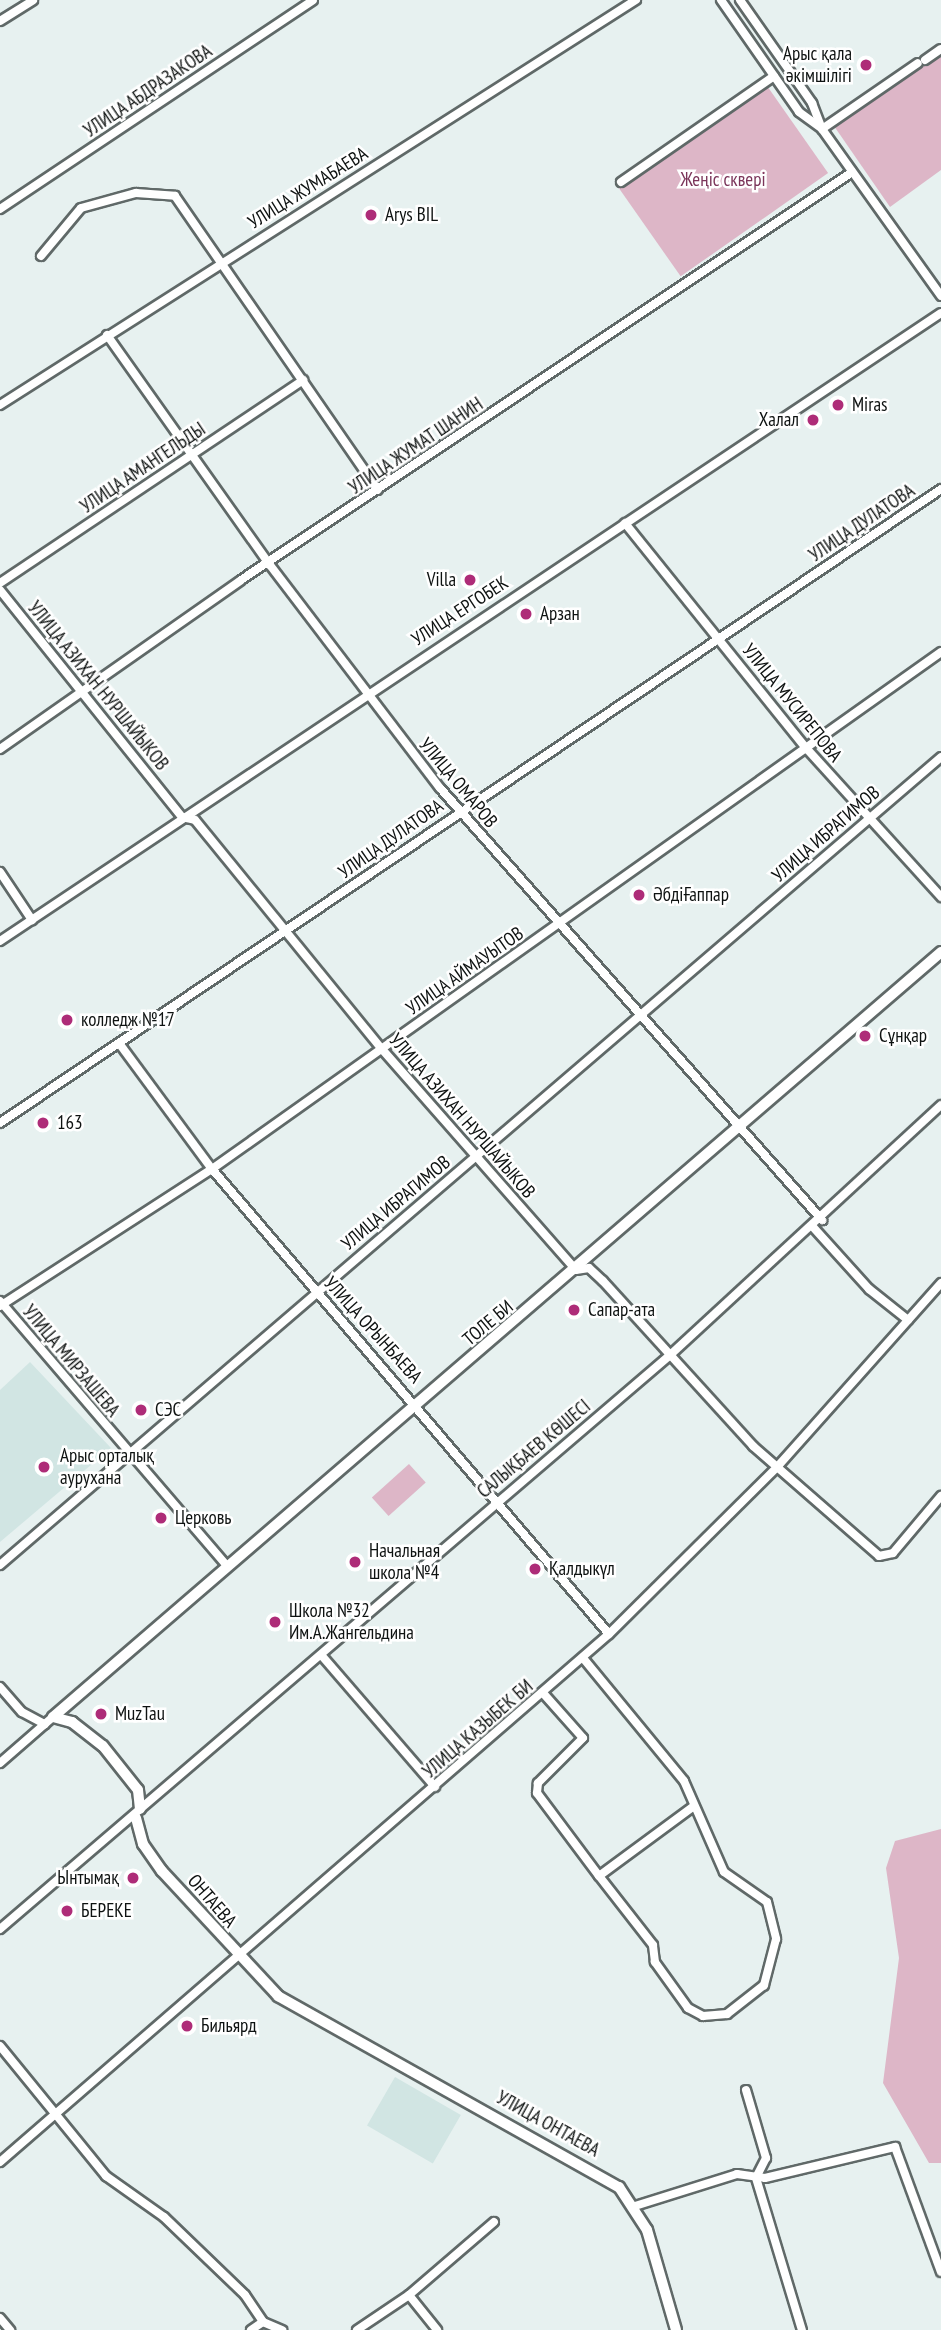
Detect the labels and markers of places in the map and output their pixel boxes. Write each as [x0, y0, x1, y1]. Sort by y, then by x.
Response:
place label: Арыс қала әкімшілігі [783, 43, 852, 87]
marker: Арыс қала әкімшілігі [858, 57, 874, 73]
place label: Arys BIL [385, 204, 438, 226]
marker: Arys BIL [363, 207, 379, 223]
place label: Miras [852, 394, 887, 416]
marker: Miras [830, 397, 846, 413]
place label: Халал [759, 409, 799, 431]
marker: Халал [805, 412, 821, 428]
place label: Villa [427, 569, 456, 591]
marker: Villa [462, 572, 478, 588]
place label: Арзан [540, 603, 580, 625]
marker: Арзан [518, 606, 534, 622]
place label: ӘбдіҒаппар [653, 884, 729, 906]
marker: ӘбдіҒаппар [631, 887, 647, 903]
place label: колледж №17 [81, 1009, 175, 1031]
marker: колледж №17 [59, 1012, 75, 1028]
place label: Cұнқар [879, 1025, 927, 1047]
marker: Cұнқар [857, 1028, 873, 1044]
place label: 163 [57, 1112, 83, 1134]
marker: 163 [35, 1115, 51, 1131]
place label: Сапар-ата [588, 1299, 655, 1321]
marker: Сапар-ата [566, 1302, 582, 1318]
place label: СЭС [155, 1399, 181, 1421]
marker: СЭС [133, 1402, 149, 1418]
place label: Арыс орталық аурухана [60, 1445, 154, 1489]
marker: Арыс орталық аурухана [34, 1457, 54, 1477]
place label: Церковь [175, 1507, 231, 1529]
marker: Церковь [153, 1510, 169, 1526]
place label: Начальная школа №4 [369, 1540, 440, 1584]
marker: Начальная школа №4 [347, 1554, 363, 1570]
place label: Қалдыкүл [549, 1558, 615, 1580]
marker: Қалдыкүл [527, 1561, 543, 1577]
place label: Школа №32 Им.А.Жангельдина [289, 1600, 414, 1644]
marker: Школа №32 Им.А.Жангельдина [267, 1614, 283, 1630]
place label: MuzTau [115, 1703, 165, 1725]
marker: MuzTau [93, 1706, 109, 1722]
place label: Ынтымақ [57, 1867, 119, 1889]
marker: Ынтымақ [125, 1870, 141, 1886]
place label: БЕРЕКЕ [81, 1900, 132, 1922]
marker: БЕРЕКЕ [59, 1903, 75, 1919]
place label: Бильярд [201, 2015, 257, 2037]
marker: Бильярд [179, 2018, 195, 2034]

